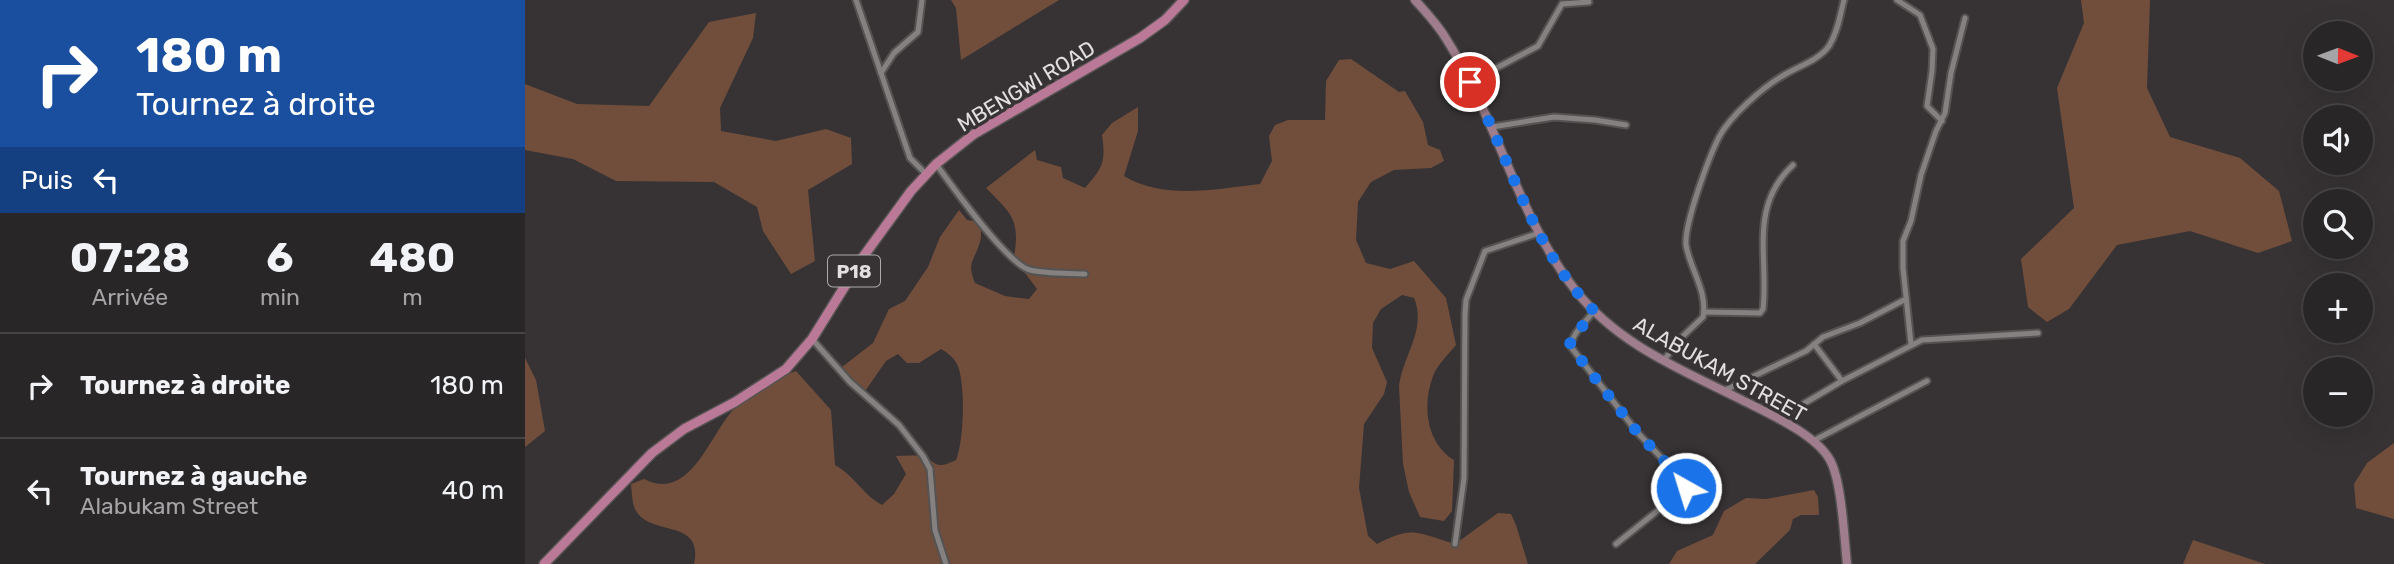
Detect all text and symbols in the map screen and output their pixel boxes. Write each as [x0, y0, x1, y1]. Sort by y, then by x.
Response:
north arrow [2303, 21, 2373, 91]
map controls [2303, 21, 2373, 427]
text: 180 m [136, 26, 282, 84]
icon: right [21, 28, 112, 119]
street label: MBENGWI ROAD [953, 35, 1099, 137]
pin [1440, 52, 1500, 112]
icon: arrive [1451, 63, 1489, 101]
text: Tournez à droite [136, 85, 376, 123]
button: sound [2303, 105, 2373, 175]
icon: left [87, 161, 125, 199]
text: Puis [21, 165, 73, 196]
button: search [2303, 189, 2373, 259]
text: 07:28 [70, 233, 190, 283]
text: 6 [266, 233, 294, 283]
text: 480 [370, 233, 455, 283]
road number: P18 [828, 256, 880, 286]
button: + [2303, 273, 2373, 343]
text: Arrivée [92, 283, 168, 311]
text: min [260, 283, 300, 311]
text: m [402, 283, 423, 311]
street label: ALABUKAM STREET [1629, 311, 1811, 427]
button: − [2303, 357, 2373, 427]
icon: right [21, 367, 59, 405]
text: Tournez à droite [80, 370, 290, 401]
text: 180 m [430, 370, 504, 401]
position arrow [1649, 451, 1723, 525]
text: Tournez à gauche [80, 461, 308, 492]
icon: left [21, 472, 59, 510]
text: 40 m [442, 475, 504, 506]
text: Alabukam Street [80, 492, 258, 520]

